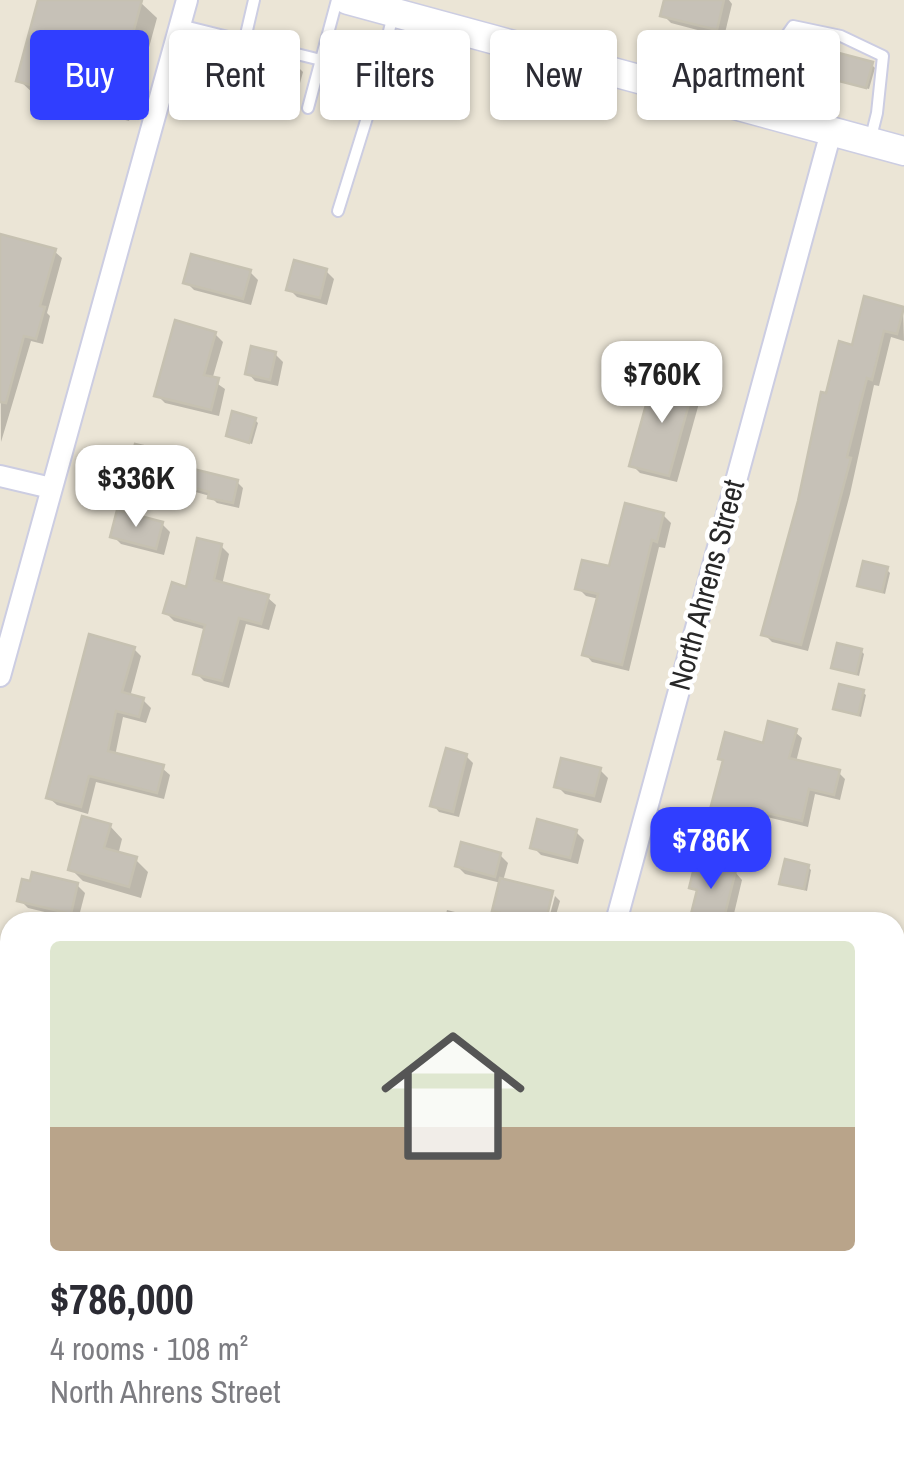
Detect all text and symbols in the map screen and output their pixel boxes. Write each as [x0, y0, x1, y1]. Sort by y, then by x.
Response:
chip: Buy [30, 30, 149, 120]
chip: Rent [169, 30, 300, 120]
chip: Filters [320, 30, 470, 120]
chip: New [490, 30, 617, 120]
chip: Apartment [637, 30, 840, 120]
pin: $760K [592, 341, 732, 426]
text: $760K [623, 352, 701, 395]
pin: $336K [66, 445, 206, 530]
text: $336K [97, 456, 175, 499]
street label: North Ahrens Street [659, 475, 753, 694]
pin: $786K [641, 807, 781, 892]
text: $786K [672, 818, 750, 861]
icon: home [363, 1006, 543, 1186]
text: $786,000 [50, 1271, 194, 1327]
text: 4 rooms · 108 m² [50, 1327, 248, 1370]
text: North Ahrens Street [50, 1370, 280, 1413]

